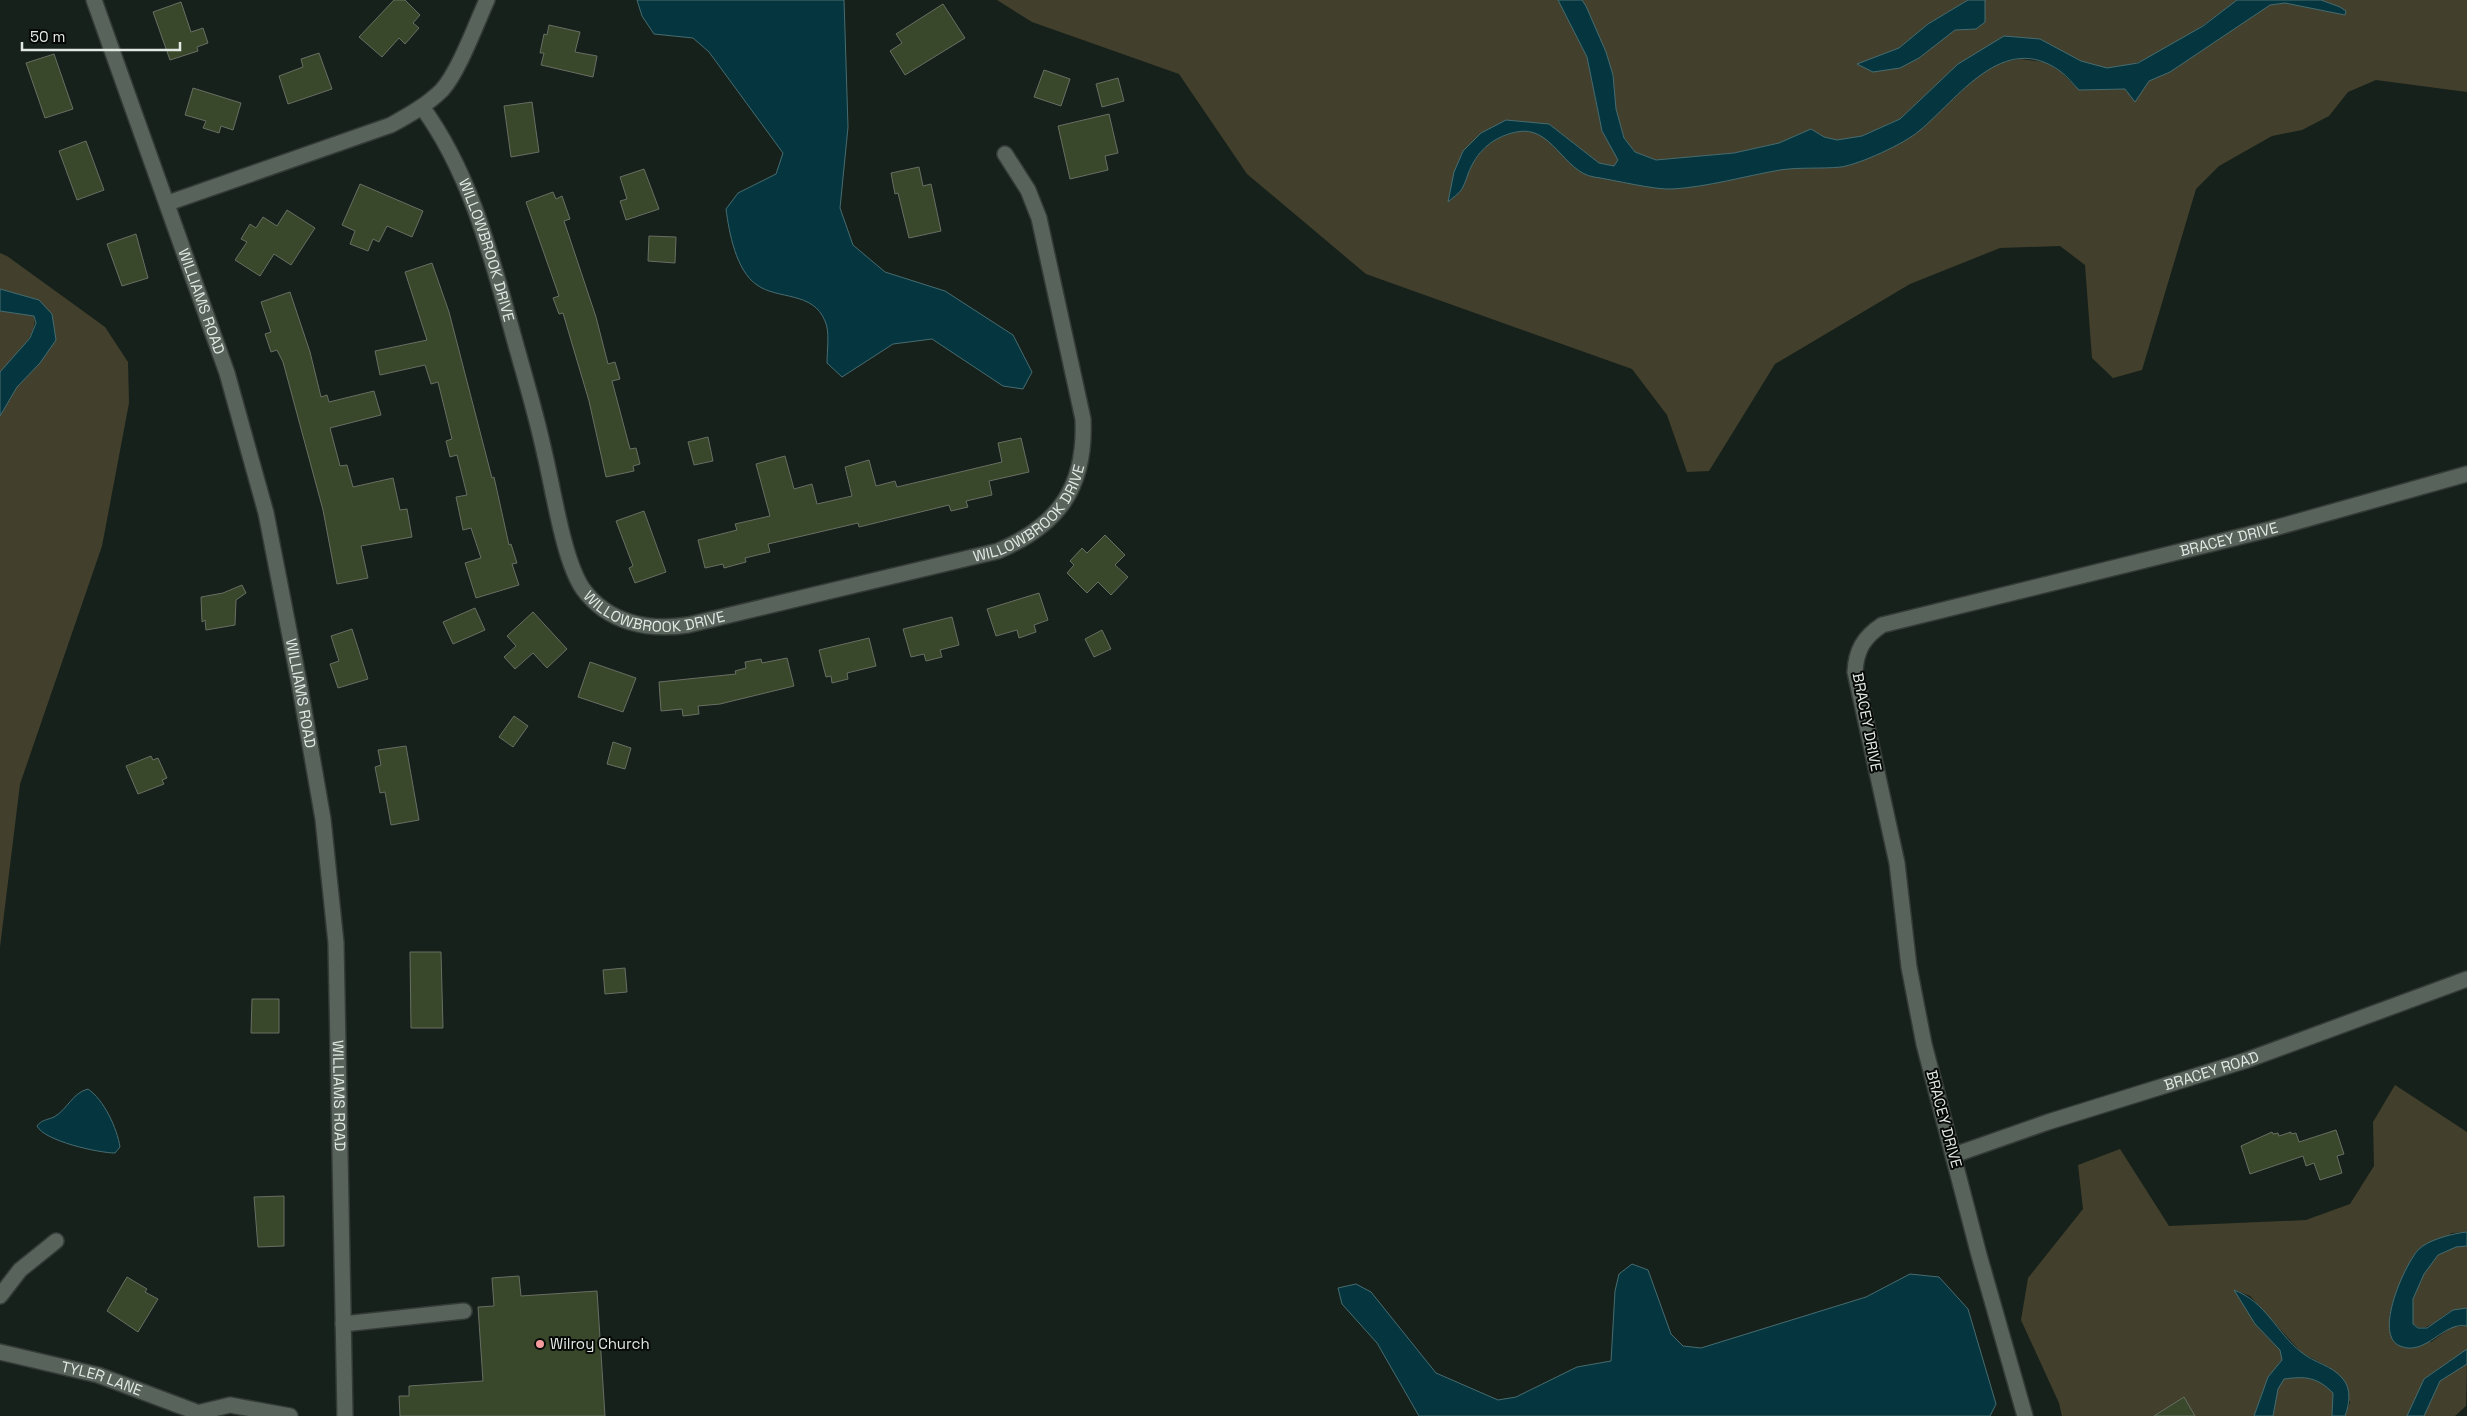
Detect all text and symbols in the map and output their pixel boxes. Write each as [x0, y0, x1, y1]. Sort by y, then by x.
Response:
scale bar [22, 20, 180, 52]
text: 50 m [30, 27, 65, 46]
street label: WILLOWBROOK DRIVE [455, 175, 519, 324]
street label: WILLIAMS ROAD [174, 246, 230, 357]
street label: WILLOWBROOK DRIVE [971, 462, 1088, 566]
street label: BRACEY DRIVE [2178, 518, 2280, 560]
street label: WILLOWBROOK DRIVE [580, 586, 727, 636]
street label: WILLIAMS ROAD [282, 637, 320, 750]
street label: BRACEY DRIVE [1849, 671, 1886, 773]
street label: WILLIAMS ROAD [329, 1040, 350, 1151]
street label: BRACEY ROAD [2162, 1046, 2262, 1094]
street label: BRACEY DRIVE [1922, 1068, 1967, 1170]
place label: Wilroy Church [550, 1334, 650, 1353]
marker: Wilroy Church [534, 1338, 546, 1350]
street label: TYLER LANE [59, 1357, 145, 1400]

